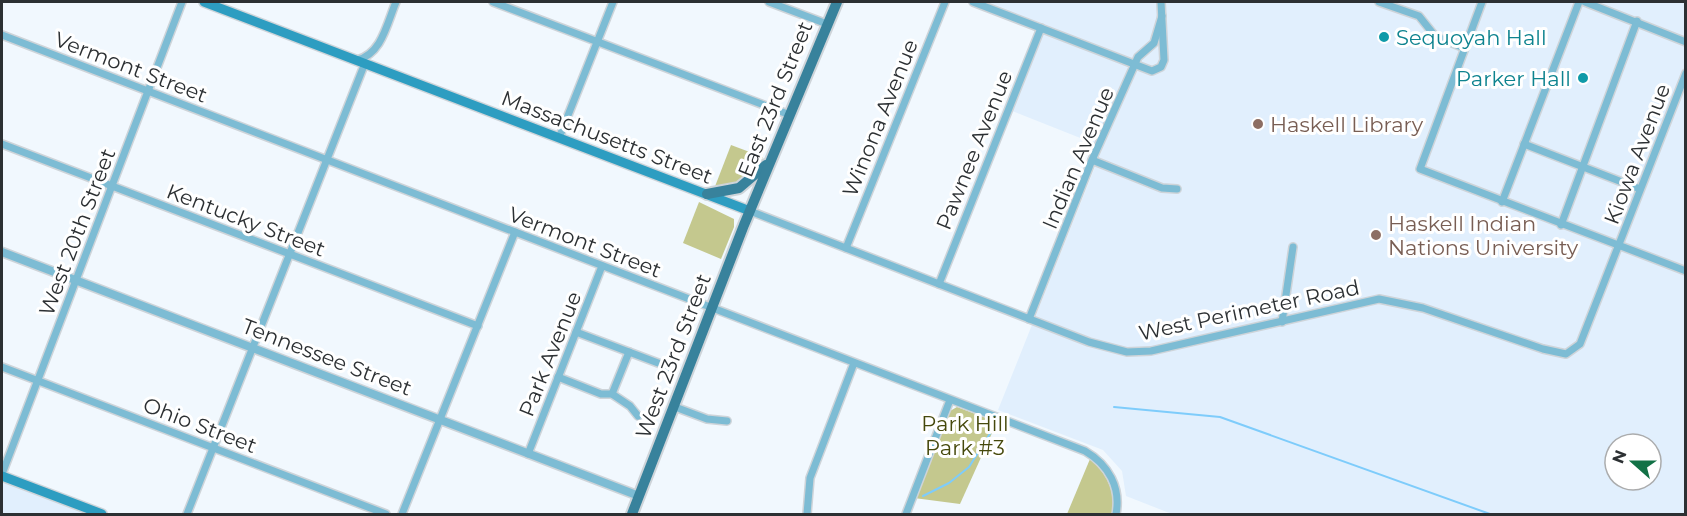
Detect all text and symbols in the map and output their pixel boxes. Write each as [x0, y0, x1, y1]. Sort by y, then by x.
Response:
street label: East 23rd Street [732, 17, 818, 181]
place label: Sequoyah Hall [1396, 25, 1547, 50]
street label: Vermont Street [51, 26, 211, 108]
marker: Sequoyah Hall [1377, 30, 1391, 44]
street label: Winona Avenue [837, 36, 923, 200]
place label: Parker Hall [1456, 66, 1571, 91]
street label: Pawnee Avenue [931, 67, 1017, 233]
marker: Parker Hall [1576, 71, 1590, 85]
street label: Kiowa Avenue [1599, 80, 1675, 228]
street label: Indian Avenue [1037, 83, 1119, 233]
street label: Massachusetts Street [498, 85, 716, 189]
place label: Haskell Library [1270, 112, 1424, 137]
marker: Haskell Library [1251, 117, 1265, 131]
street label: West 20th Street [34, 145, 120, 319]
street label: Kentucky Street [163, 178, 329, 262]
street label: Vermont Street [505, 201, 665, 283]
place label: Haskell Indian Nations University [1388, 211, 1579, 260]
marker: Haskell Indian Nations University [1369, 228, 1383, 242]
street label: West 23rd Street [630, 270, 716, 442]
street label: West Perimeter Road [1136, 274, 1362, 346]
street label: Park Avenue [514, 288, 586, 420]
street label: Tennessee Street [239, 313, 415, 401]
street label: Ohio Street [140, 392, 260, 458]
park label: Park Hill Park #3 [921, 411, 1009, 460]
north arrow [1603, 432, 1663, 492]
text: N [1608, 447, 1631, 466]

